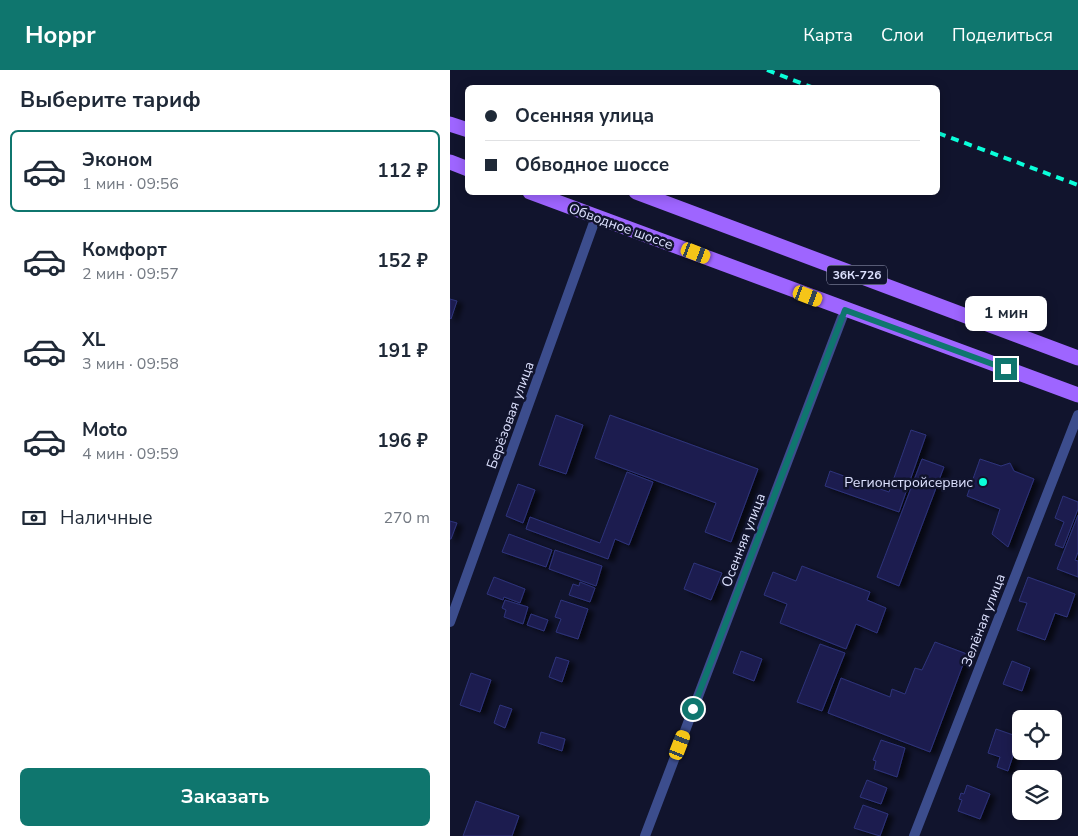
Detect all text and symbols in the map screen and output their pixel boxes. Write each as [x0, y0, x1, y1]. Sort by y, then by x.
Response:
text: Hoppr [25, 19, 96, 51]
text: Карта [803, 23, 853, 47]
text: Слои [881, 23, 924, 47]
text: Поделиться [952, 23, 1053, 47]
text: Выберите тариф [20, 85, 201, 115]
text: Осенняя улица [515, 103, 654, 129]
text: Эконом [82, 147, 153, 173]
icon: car [22, 149, 67, 194]
text: Обводное шоссе [515, 152, 669, 178]
text: 112 ₽ [377, 158, 428, 184]
text: 1 мин · 09:56 [82, 173, 179, 195]
street label: Обводное шоссе [566, 199, 676, 254]
text: Комфорт [82, 237, 167, 263]
icon: car [22, 239, 67, 284]
car [679, 241, 712, 265]
text: 152 ₽ [377, 248, 428, 274]
text: 2 мин · 09:57 [82, 263, 179, 285]
road number: 36К-726 [827, 266, 887, 284]
car [791, 284, 824, 308]
callout: 1 мин [965, 296, 1047, 332]
text: 1 мин [984, 302, 1028, 324]
text: XL [82, 327, 105, 353]
icon: car [22, 329, 67, 374]
text: 191 ₽ [377, 338, 428, 364]
text: 3 мин · 09:58 [82, 353, 179, 375]
route end [995, 358, 1017, 380]
street label: Берёзовая улица [482, 359, 539, 472]
text: Moto [82, 417, 128, 443]
icon: car [22, 419, 67, 464]
text: 196 ₽ [377, 428, 428, 454]
text: 4 мин · 09:59 [82, 443, 179, 465]
place label: Регионстройсервис [844, 473, 973, 492]
marker: Регионстройсервис [977, 476, 989, 488]
street label: Осенняя улица [717, 491, 770, 590]
icon: cash [20, 504, 48, 532]
text: Наличные [60, 505, 153, 531]
text: 270 m [383, 507, 430, 529]
street label: Зелёная улица [957, 571, 1010, 669]
route start [682, 698, 704, 720]
map controls [1012, 710, 1062, 820]
button: locate [1012, 710, 1062, 760]
car [667, 728, 692, 762]
button: Заказать [20, 768, 430, 826]
button: layers [1012, 770, 1062, 820]

